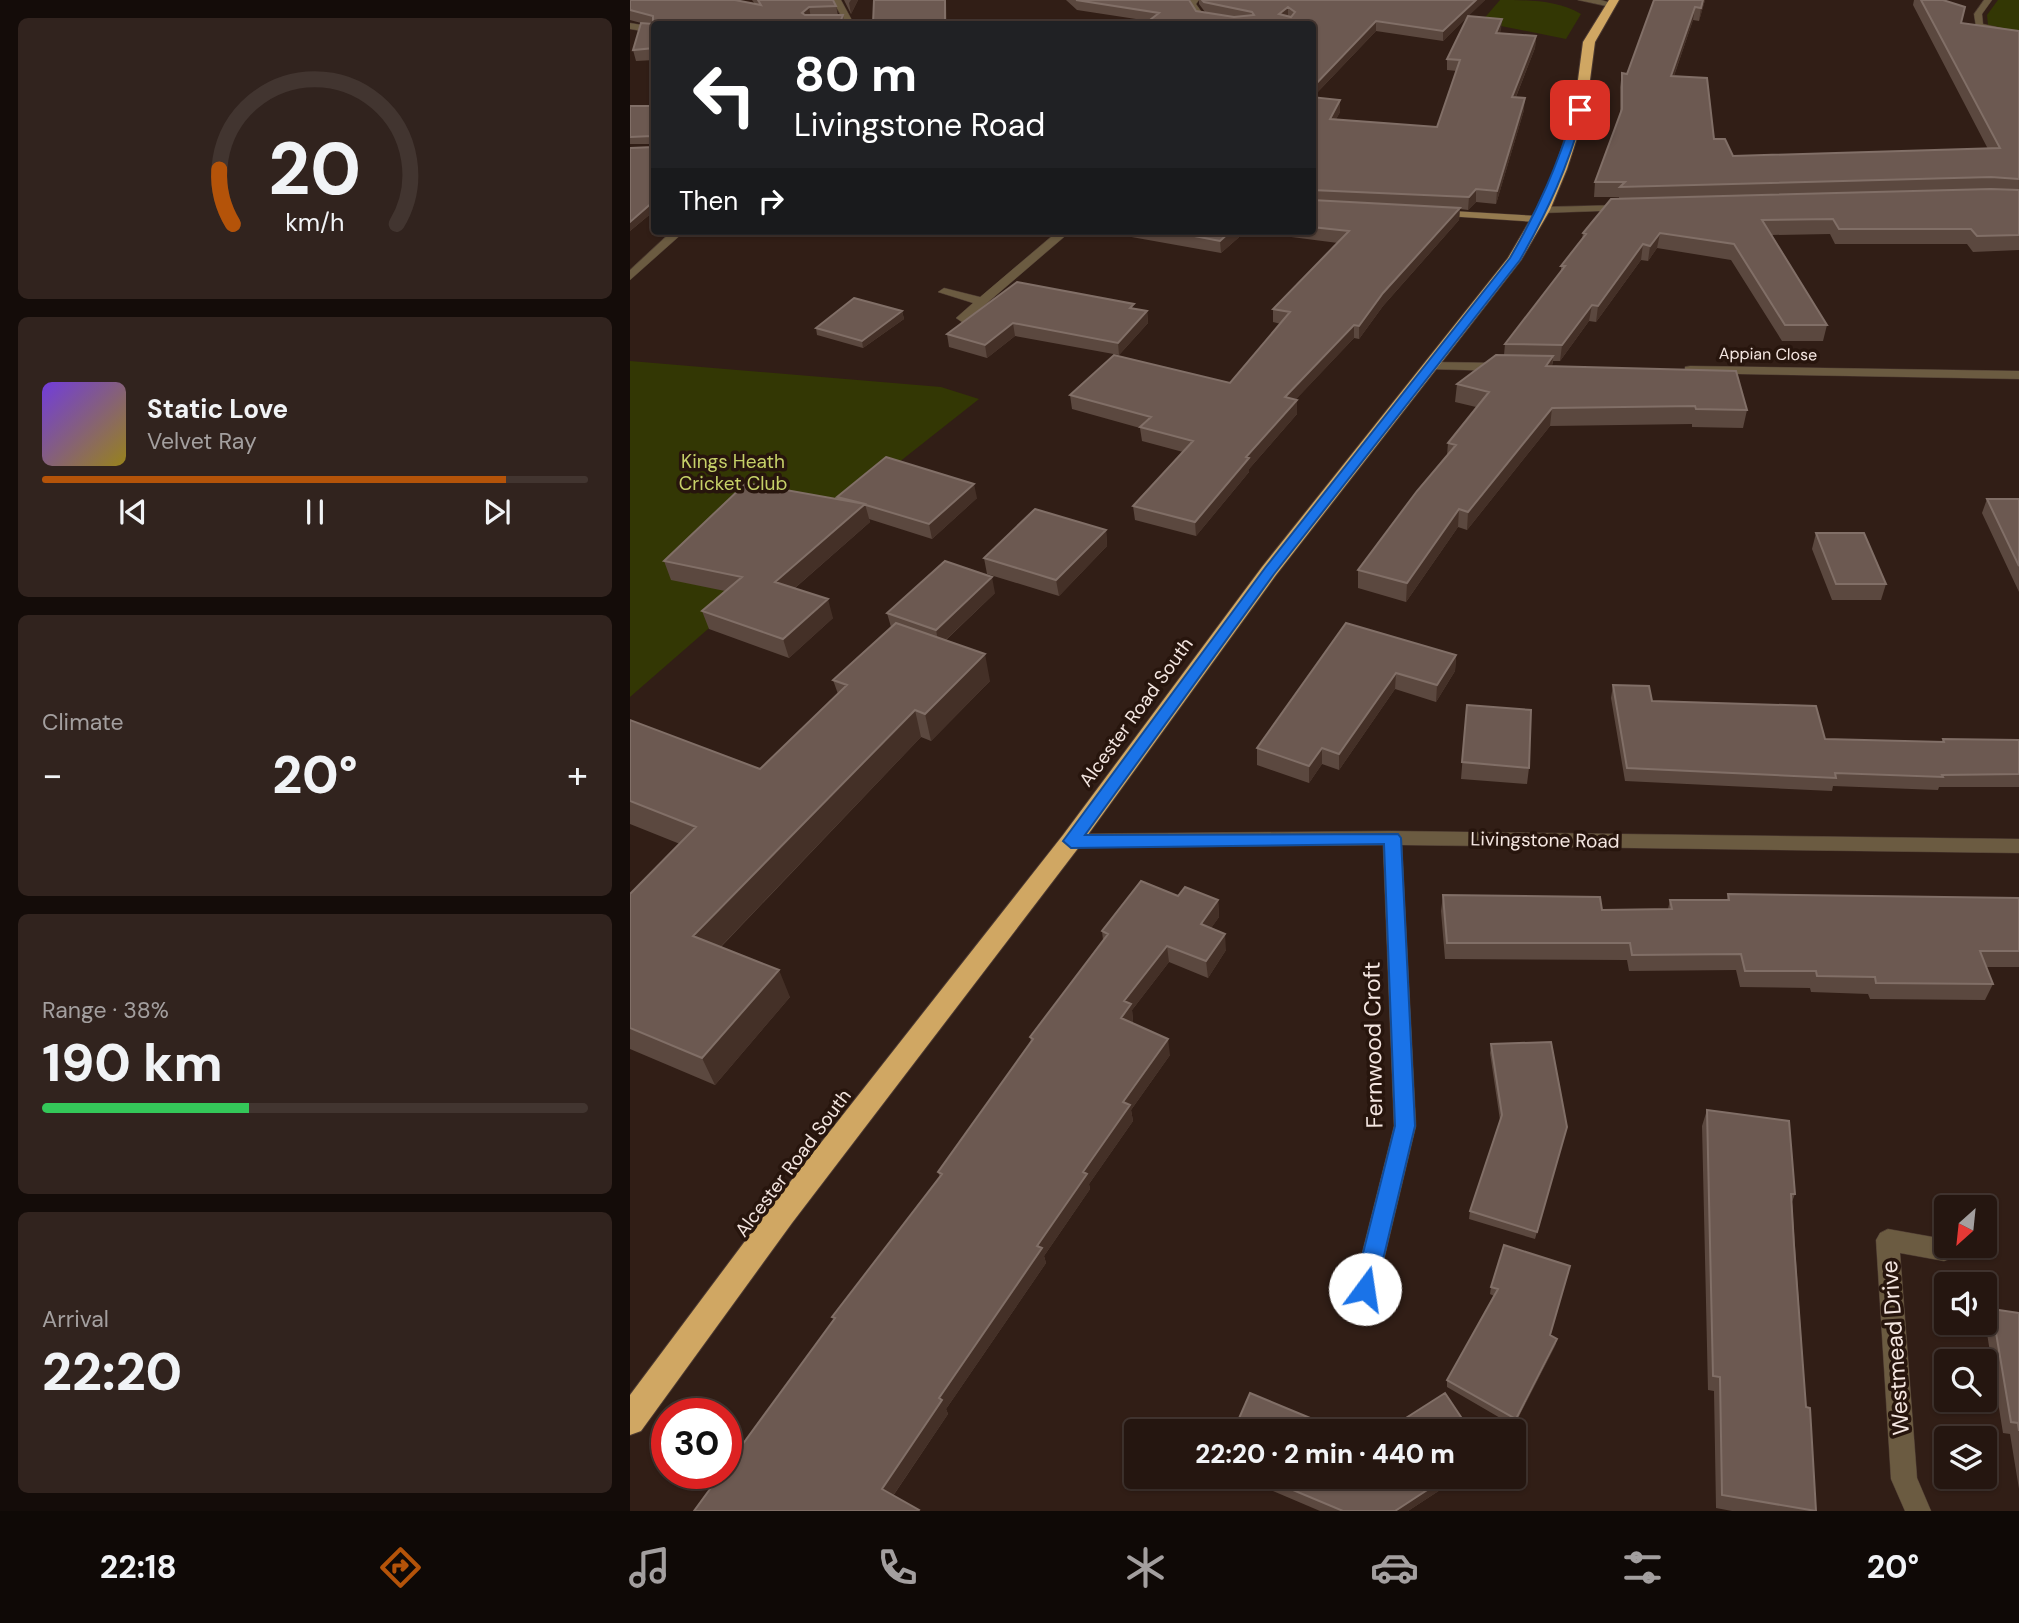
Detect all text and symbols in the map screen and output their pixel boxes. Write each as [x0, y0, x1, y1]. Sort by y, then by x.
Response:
text: 80 m [794, 42, 917, 106]
icon: left [679, 49, 770, 140]
pin [1550, 80, 1610, 140]
icon: arrive [1561, 91, 1599, 129]
text: Livingstone Road [794, 104, 1045, 146]
text: 20 [269, 123, 361, 218]
icon: right [752, 182, 790, 220]
text: Then [679, 184, 738, 218]
text: km/h [285, 206, 345, 239]
street label: Appian Close [1719, 343, 1817, 365]
text: Static Love [147, 392, 288, 426]
text: Velvet Ray [147, 426, 257, 456]
park label: Kings Heath Cricket Club [679, 449, 787, 496]
icon: previous [114, 493, 152, 531]
icon: pause [296, 493, 334, 531]
icon: next [478, 493, 516, 531]
street label: Alcester Road South [1073, 632, 1199, 792]
text: Climate [42, 707, 124, 737]
text: 20° [272, 741, 358, 809]
text: − [42, 750, 63, 800]
text: + [567, 750, 588, 800]
street label: Livingstone Road [1470, 826, 1620, 854]
street label: Fernwood Croft [1357, 961, 1389, 1129]
text: Range · 38% [42, 995, 169, 1025]
text: 190 km [42, 1029, 223, 1097]
street label: Alcester Road South [729, 1084, 857, 1242]
north arrow [1934, 1195, 1997, 1258]
map controls [1934, 1195, 1997, 1489]
position arrow [1328, 1252, 1402, 1326]
street label: Westmead Drive [1874, 1260, 1916, 1436]
button: sound [1934, 1272, 1997, 1335]
text: Arrival [42, 1304, 109, 1334]
text: 22:20 [42, 1338, 182, 1406]
button: search [1934, 1349, 1997, 1412]
speed limit sign: 30 [651, 1398, 742, 1489]
button: layers [1934, 1426, 1997, 1489]
text: 22:20 · 2 min · 440 m [1195, 1437, 1455, 1471]
icon: directions [376, 1543, 425, 1592]
icon: music [625, 1543, 674, 1592]
icon: phone [873, 1543, 922, 1592]
icon: climate [1121, 1543, 1170, 1592]
icon: car [1370, 1543, 1419, 1592]
icon: filters [1618, 1543, 1667, 1592]
text: 22:18 [100, 1546, 177, 1588]
text: 20° [1867, 1546, 1919, 1588]

